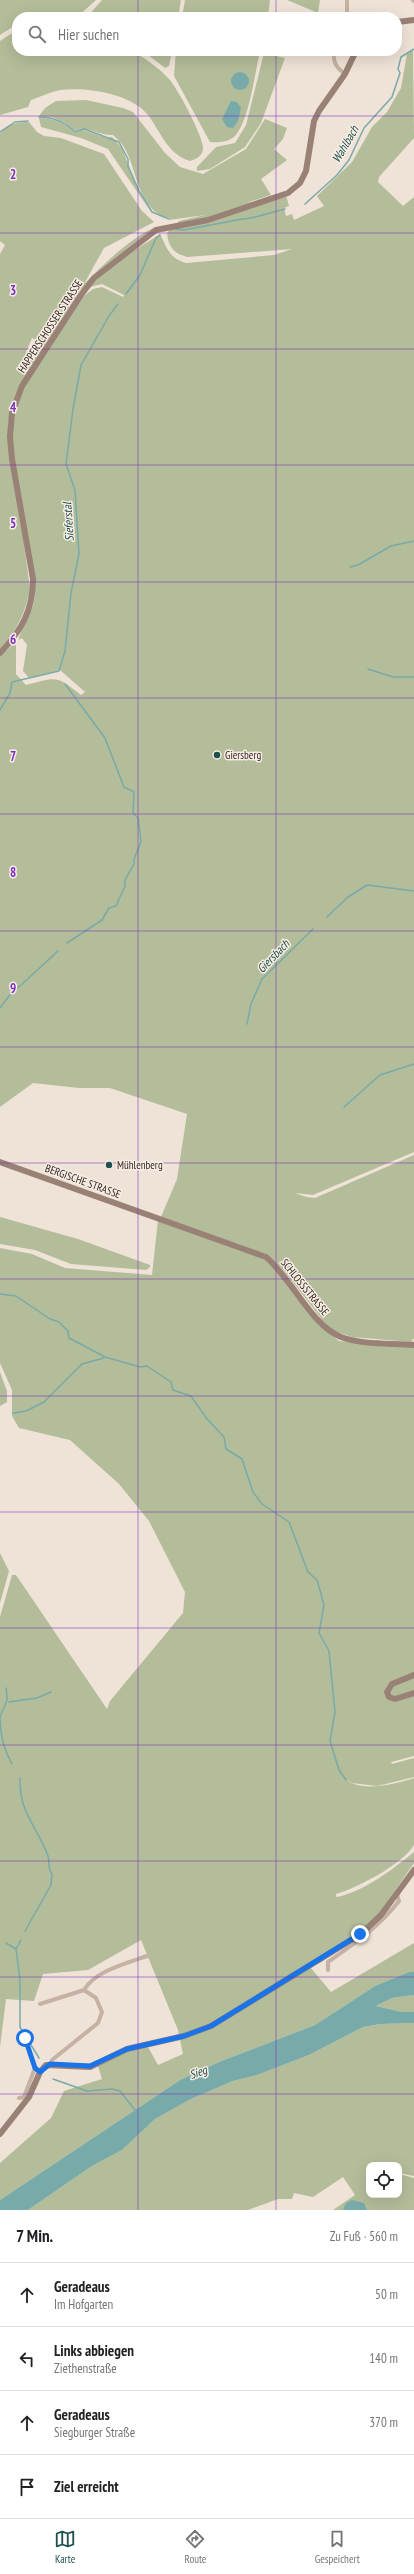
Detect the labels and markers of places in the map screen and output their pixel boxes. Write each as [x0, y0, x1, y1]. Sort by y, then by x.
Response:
place label: Giersberg [225, 748, 261, 762]
marker: Giersberg [212, 750, 222, 760]
place label: Mühlenberg [117, 1158, 163, 1172]
marker: Mühlenberg [104, 1160, 114, 1170]

